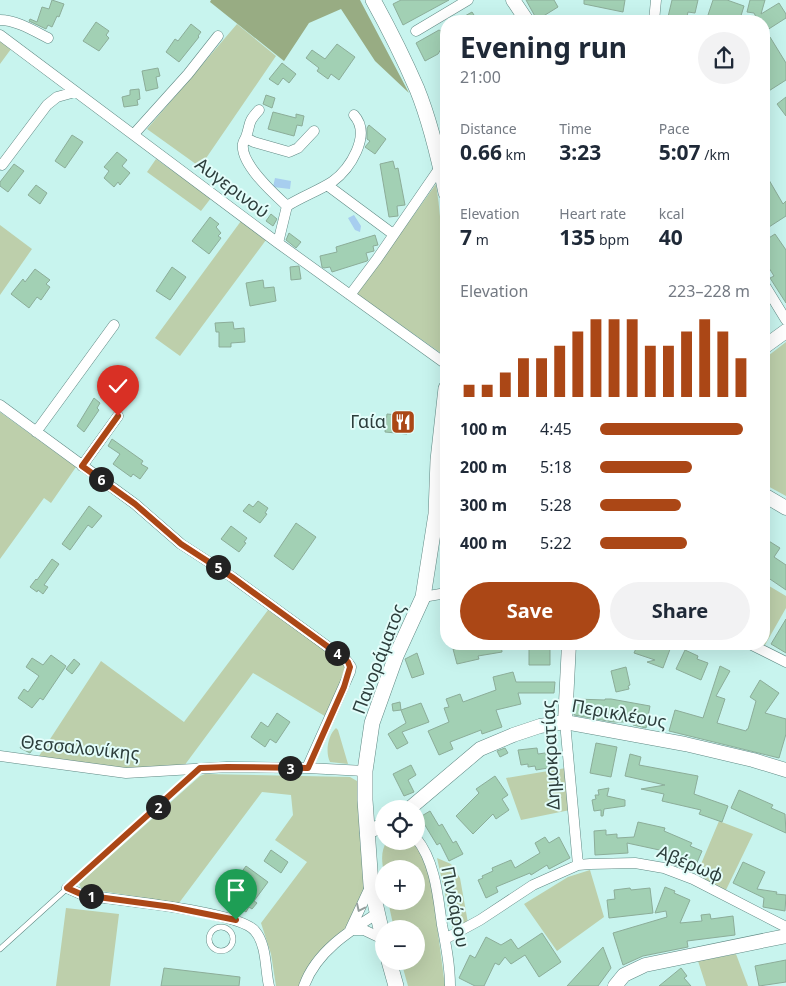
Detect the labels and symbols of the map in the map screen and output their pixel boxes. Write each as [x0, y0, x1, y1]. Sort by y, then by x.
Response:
street label: Αυγερινού [191, 151, 275, 223]
pin [97, 365, 139, 416]
place label: Γαία [350, 409, 386, 433]
restaurant icon: Γαία [390, 409, 416, 435]
pin: 6 [88, 466, 114, 492]
pin: 5 [206, 554, 230, 580]
street label: Πανοράματος [346, 600, 410, 717]
pin: 4 [324, 640, 350, 666]
street label: Περικλέους [570, 693, 669, 733]
street label: Δημοκρατίας [535, 699, 565, 811]
street label: Θεσσαλονίκης [20, 729, 141, 765]
pin: 3 [278, 756, 302, 780]
pin: 2 [146, 794, 170, 820]
street label: Αβέρωφ [654, 839, 727, 887]
street label: Πινδάρου [436, 864, 476, 949]
pin [215, 869, 257, 920]
pin: 1 [78, 884, 104, 908]
one-way arrow [356, 903, 366, 912]

